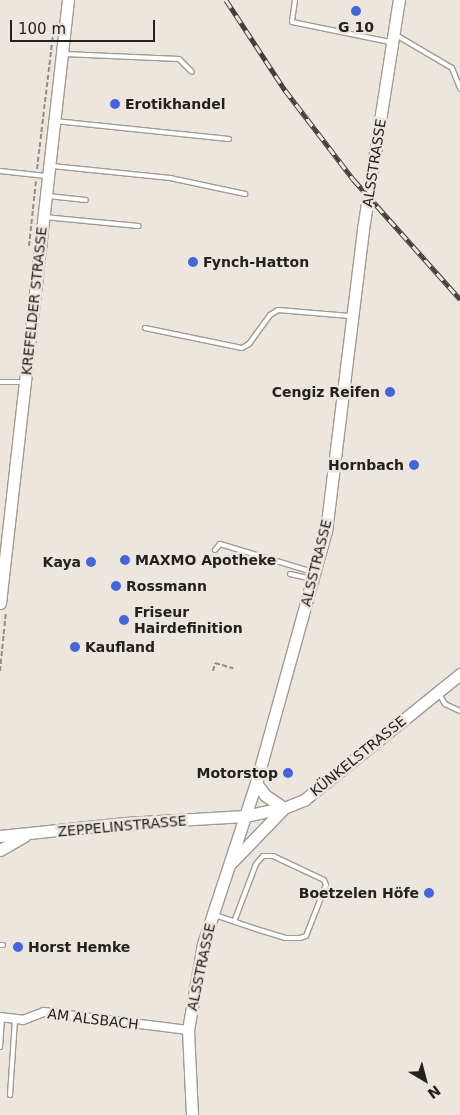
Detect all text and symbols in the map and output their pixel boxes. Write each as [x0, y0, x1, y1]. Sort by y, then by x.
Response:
marker: G 10 [350, 5, 362, 17]
scale bar [12, 10, 158, 42]
place label: G 10 [338, 19, 374, 35]
text: 100 m [18, 20, 66, 38]
place label: Erotikhandel [125, 96, 226, 112]
marker: Erotikhandel [109, 98, 121, 110]
street label: ALSSTRASSE [359, 118, 389, 208]
street label: KREFELDER STRASSE [18, 226, 50, 376]
place label: Fynch-Hatton [203, 254, 309, 270]
marker: Fynch-Hatton [187, 256, 199, 268]
place label: Cengiz Reifen [272, 384, 380, 400]
marker: Cengiz Reifen [384, 386, 396, 398]
place label: Hornbach [328, 457, 404, 473]
marker: Hornbach [408, 459, 420, 471]
street label: ALSSTRASSE [297, 518, 335, 608]
place label: MAXMO Apotheke [135, 552, 276, 568]
place label: Kaya [43, 554, 81, 570]
marker: MAXMO Apotheke [119, 554, 131, 566]
marker: Kaya [85, 556, 97, 568]
place label: Rossmann [126, 578, 207, 594]
marker: Rossmann [110, 580, 122, 592]
place label: Friseur Hairdefinition [134, 604, 243, 636]
marker: Friseur Hairdefinition [118, 614, 130, 626]
place label: Kaufland [85, 639, 155, 655]
marker: Kaufland [69, 641, 81, 653]
street label: KÜNKELSTRASSE [307, 712, 409, 800]
place label: Motorstop [197, 765, 278, 781]
marker: Motorstop [282, 767, 294, 779]
street label: ZEPPELINSTRASSE [57, 812, 187, 840]
place label: Boetzelen Höfe [299, 885, 419, 901]
marker: Boetzelen Höfe [423, 887, 435, 899]
street label: ALSSTRASSE [184, 922, 218, 1012]
place label: Horst Hemke [28, 939, 130, 955]
marker: Horst Hemke [12, 941, 24, 953]
street label: AM ALSBACH [47, 1005, 139, 1033]
north arrow [400, 1055, 450, 1105]
text: N [425, 1082, 444, 1102]

